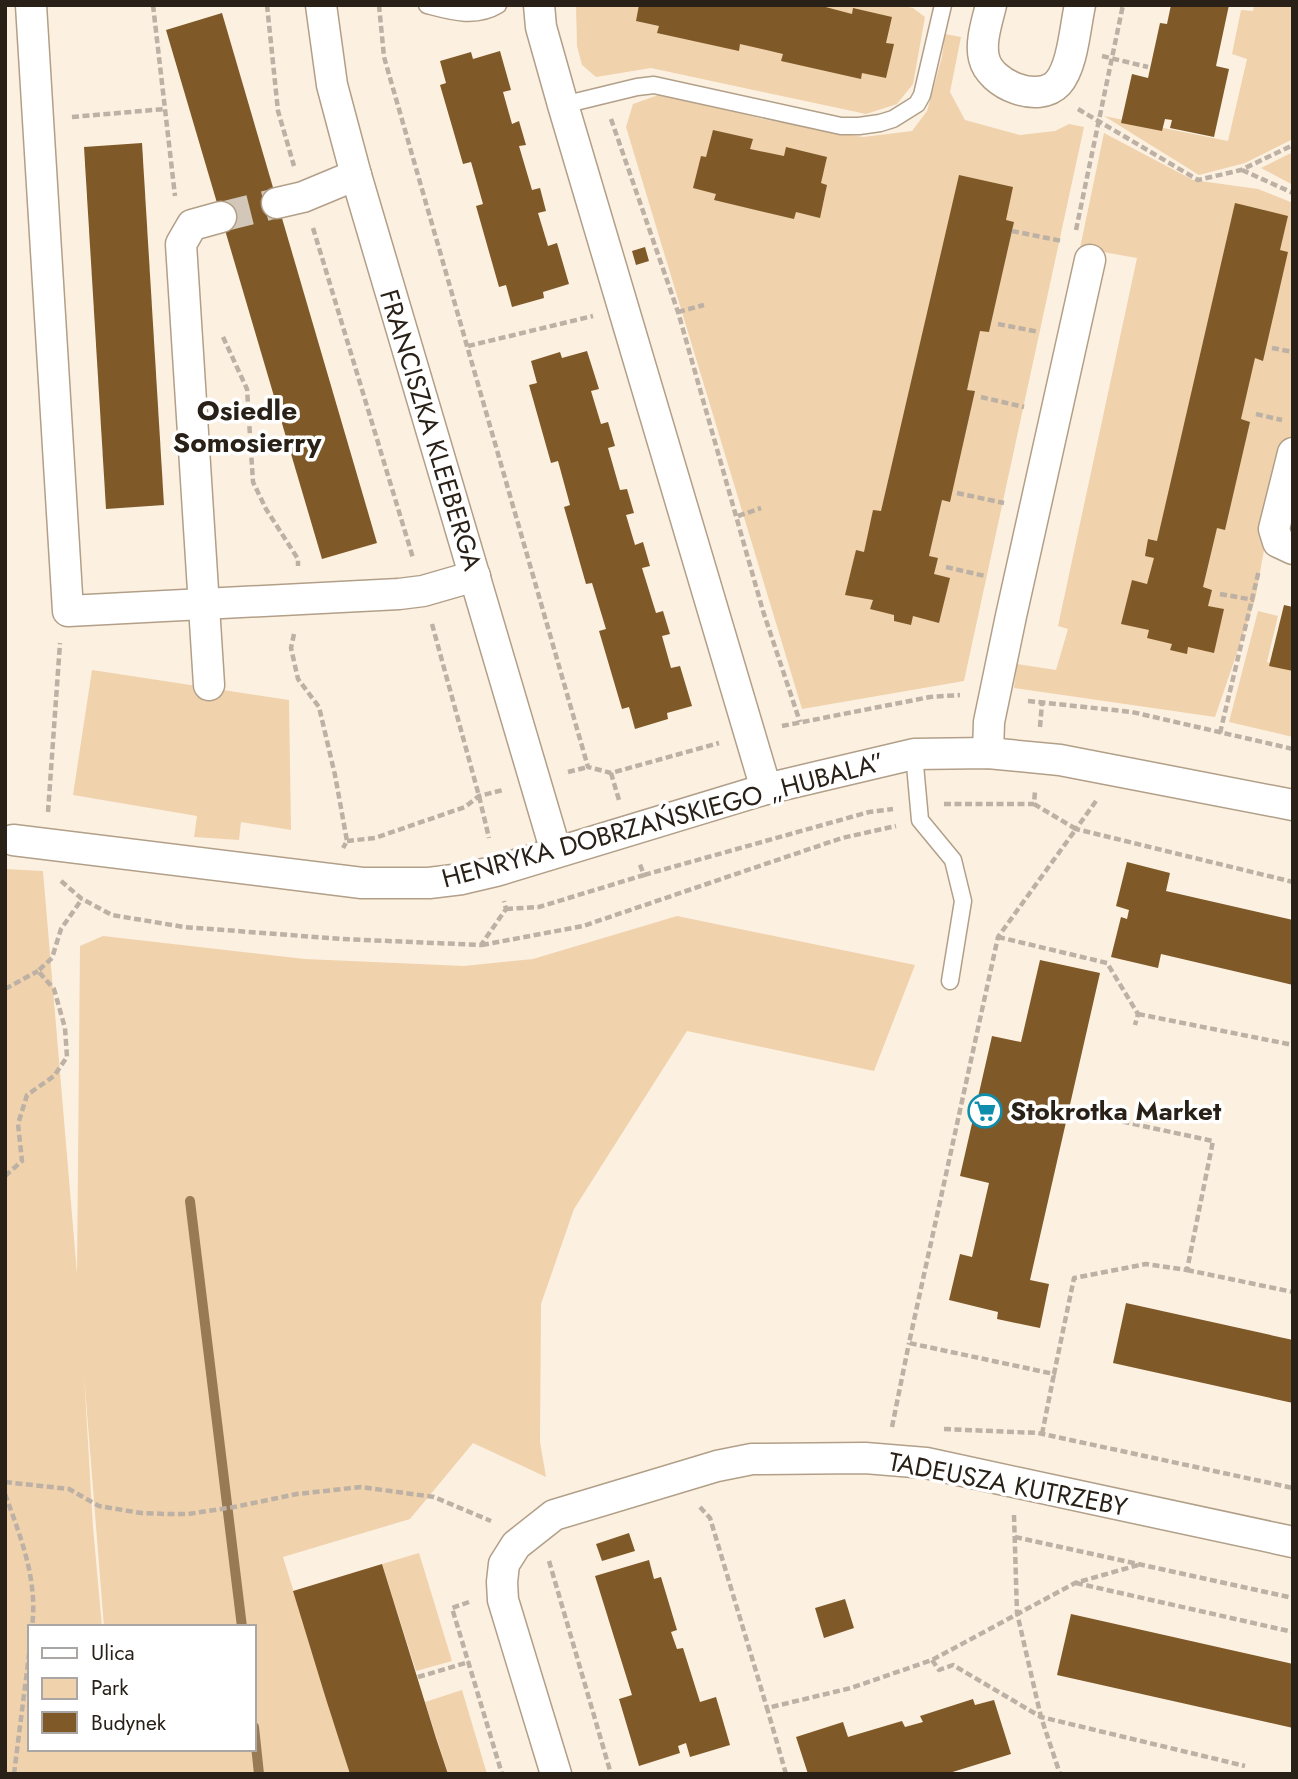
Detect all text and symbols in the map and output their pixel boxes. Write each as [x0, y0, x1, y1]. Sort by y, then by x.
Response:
street label: FRANCISZKA KLEEBERGA [370, 285, 492, 576]
district label: Osiedle Somosierry [173, 390, 322, 463]
street label: HENRYKA DOBRZAŃSKIEGO „HUBALA” [437, 743, 889, 897]
supermarket icon: Stokrotka Market [966, 1092, 1004, 1130]
place label: Stokrotka Market [1010, 1092, 1222, 1130]
street label: TADEUSZA KUTRZEBY [885, 1442, 1131, 1526]
legend [28, 1625, 256, 1751]
text: Ulica [91, 1638, 135, 1668]
text: Park [91, 1673, 129, 1703]
text: Budynek [91, 1708, 167, 1738]

